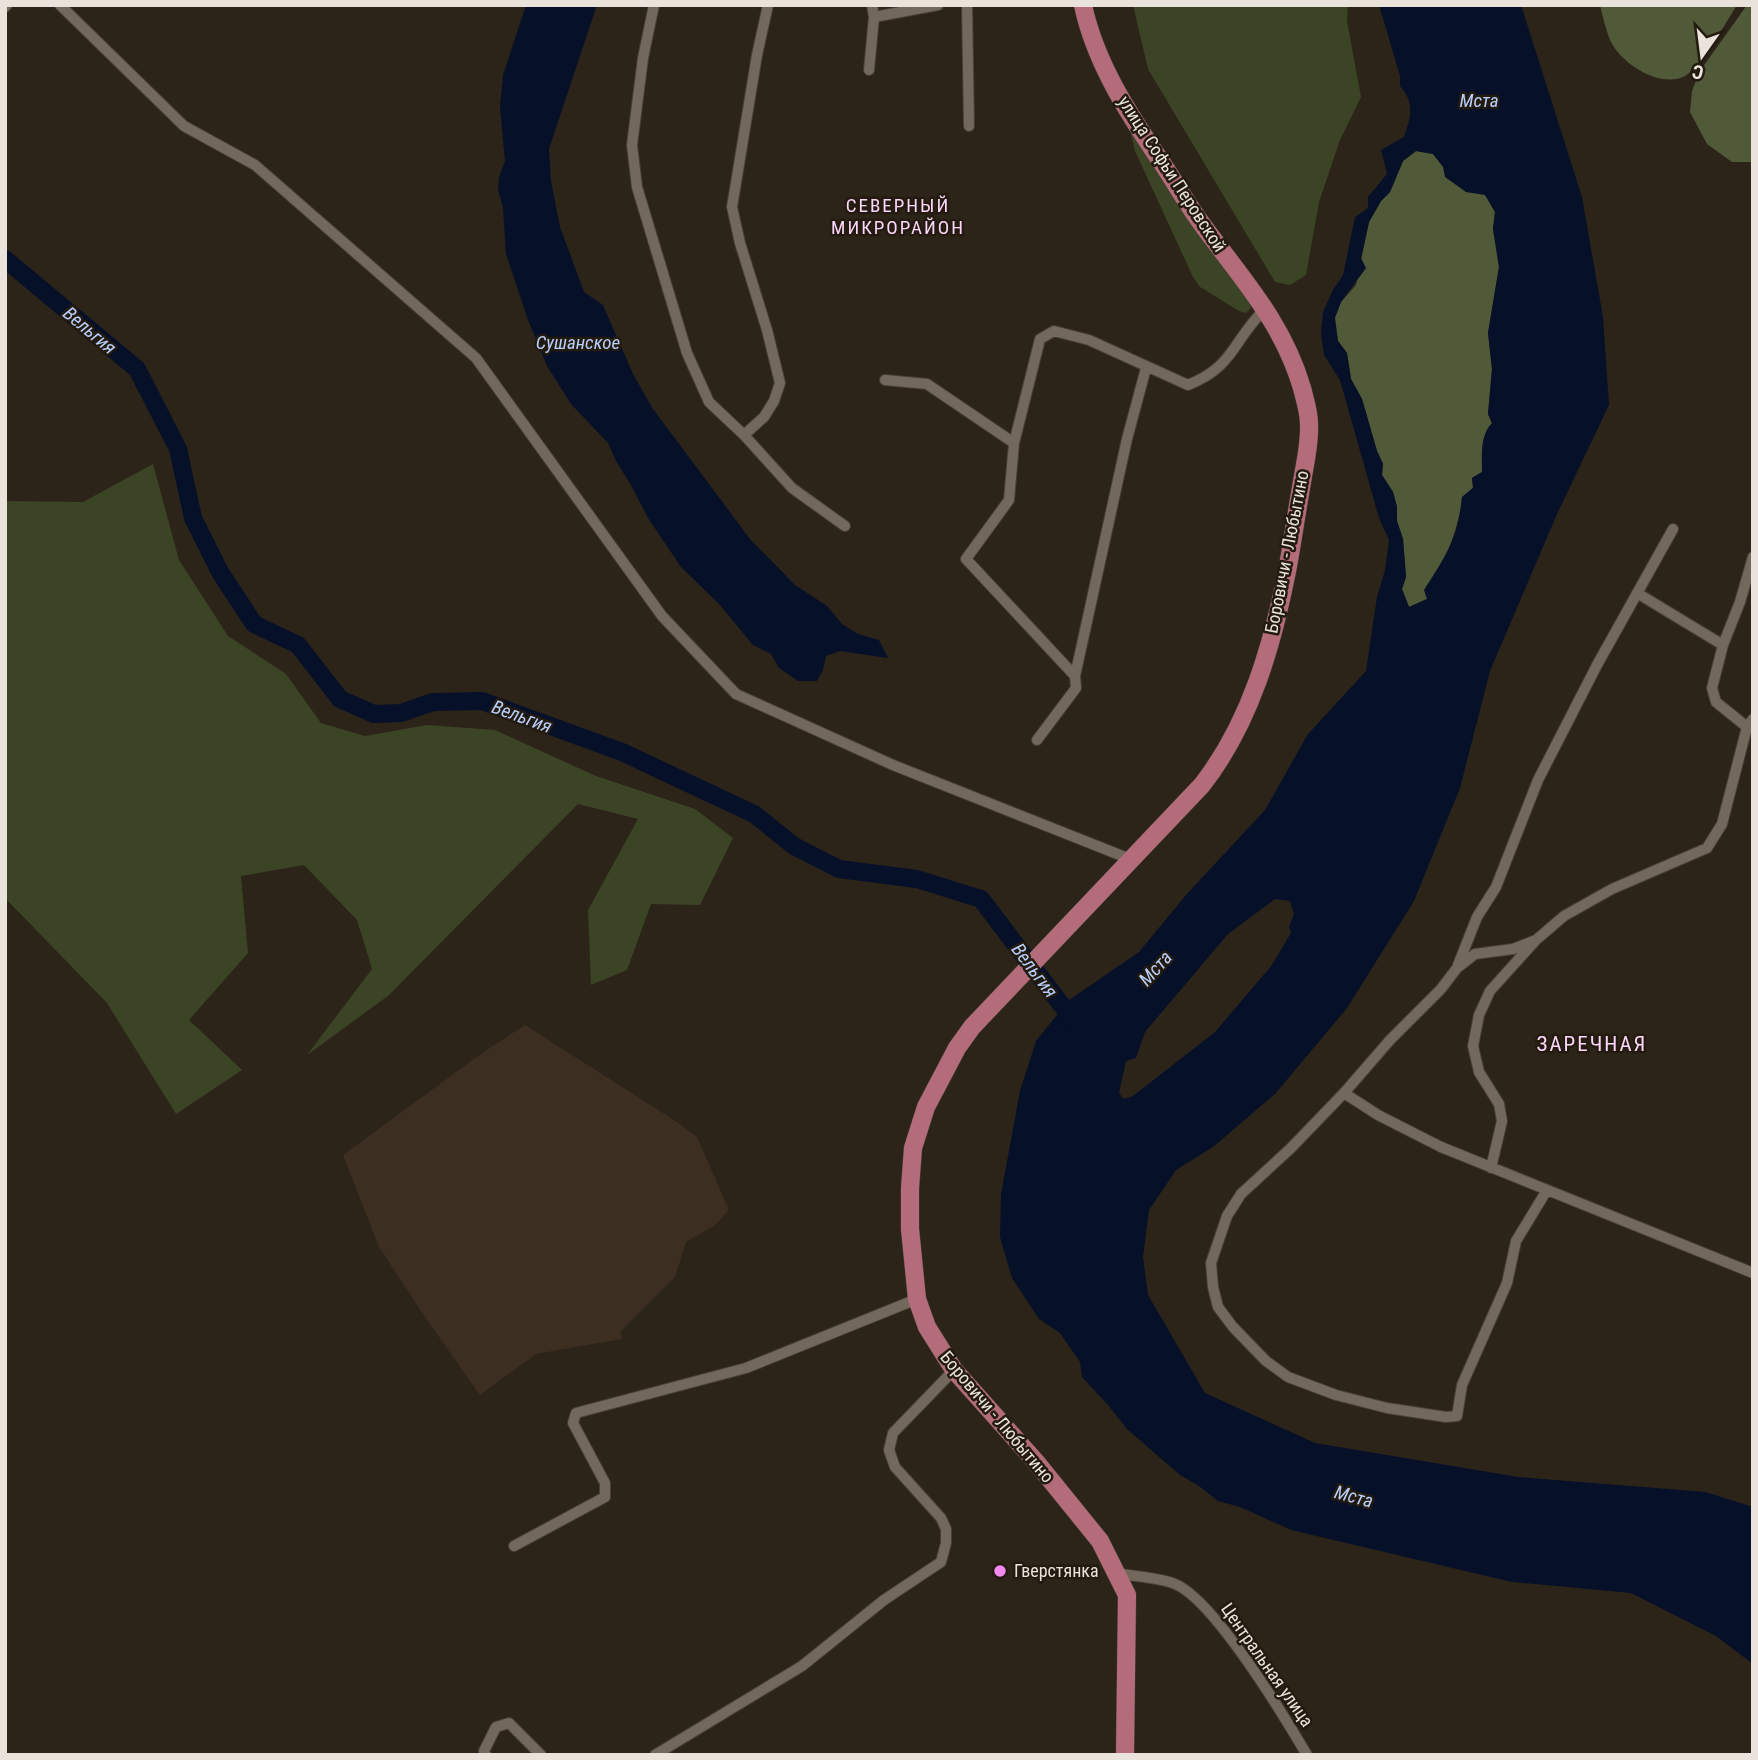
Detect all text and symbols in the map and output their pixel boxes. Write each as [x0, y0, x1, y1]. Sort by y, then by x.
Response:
north arrow [1667, 21, 1737, 91]
text: С [1690, 60, 1706, 84]
water label: Мста [1460, 89, 1498, 112]
street label: улица Софьи Перовской [1114, 92, 1231, 256]
district label: СЕВЕРНЫЙ МИКРОРАЙОН [831, 194, 965, 239]
water label: Вельгия [59, 302, 121, 359]
water label: Сушанское [536, 331, 620, 354]
street label: Боровичи - Любытино [1260, 469, 1313, 635]
water label: Вельгия [489, 695, 555, 738]
water label: Вельгия [1007, 939, 1063, 1002]
water label: Мста [1134, 946, 1177, 991]
district label: ЗАРЕЧНАЯ [1537, 1032, 1647, 1056]
street label: Боровичи - Любытино [936, 1347, 1059, 1487]
water label: Мста [1332, 1480, 1376, 1513]
place label: Гверстянка [1014, 1560, 1099, 1581]
marker: Гверстянка [992, 1563, 1008, 1579]
street label: Центральная улица [1217, 1599, 1318, 1731]

